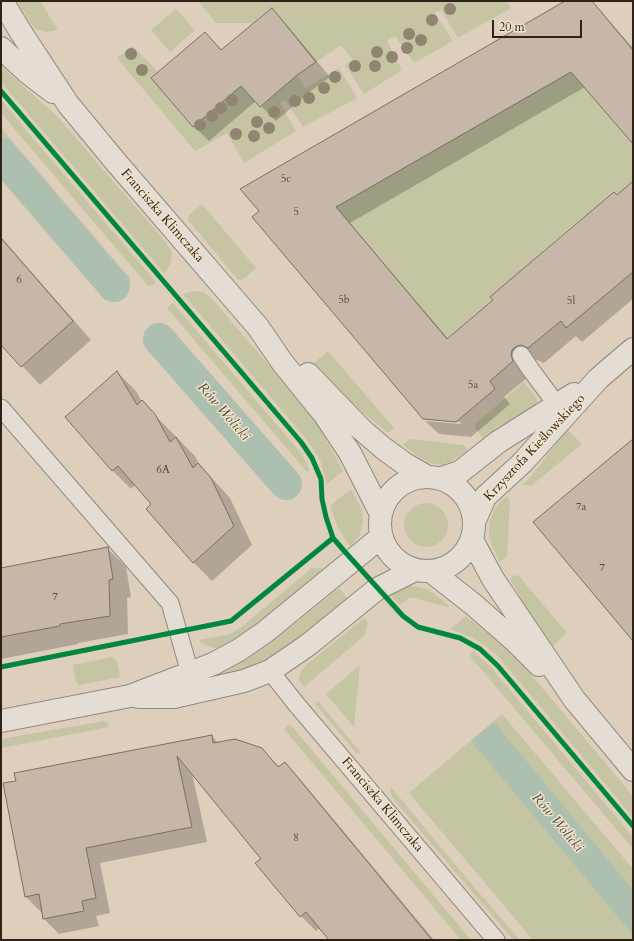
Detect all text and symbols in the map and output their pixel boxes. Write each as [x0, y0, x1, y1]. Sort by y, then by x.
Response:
scale bar [494, 12, 584, 38]
text: 20 m [499, 19, 525, 35]
street label: Franciszka Klimczaka [117, 166, 207, 266]
house number: 5c [281, 172, 291, 186]
house number: 5 [293, 205, 299, 219]
house number: 6 [16, 273, 22, 287]
house number: 5b [338, 293, 350, 307]
house number: 5l [567, 294, 575, 308]
house number: 5a [468, 378, 478, 392]
water label: Rów Wolicki [193, 380, 253, 444]
street label: Krzysztofa Kieślowskiego [481, 391, 589, 505]
house number: 6A [156, 463, 170, 477]
house number: 7a [576, 500, 586, 514]
house number: 7 [599, 561, 605, 575]
house number: 7 [52, 590, 58, 604]
street label: Franciszka Klimczaka [338, 755, 426, 855]
water label: Rów Wolicki [528, 790, 586, 856]
house number: 8 [293, 831, 299, 845]

